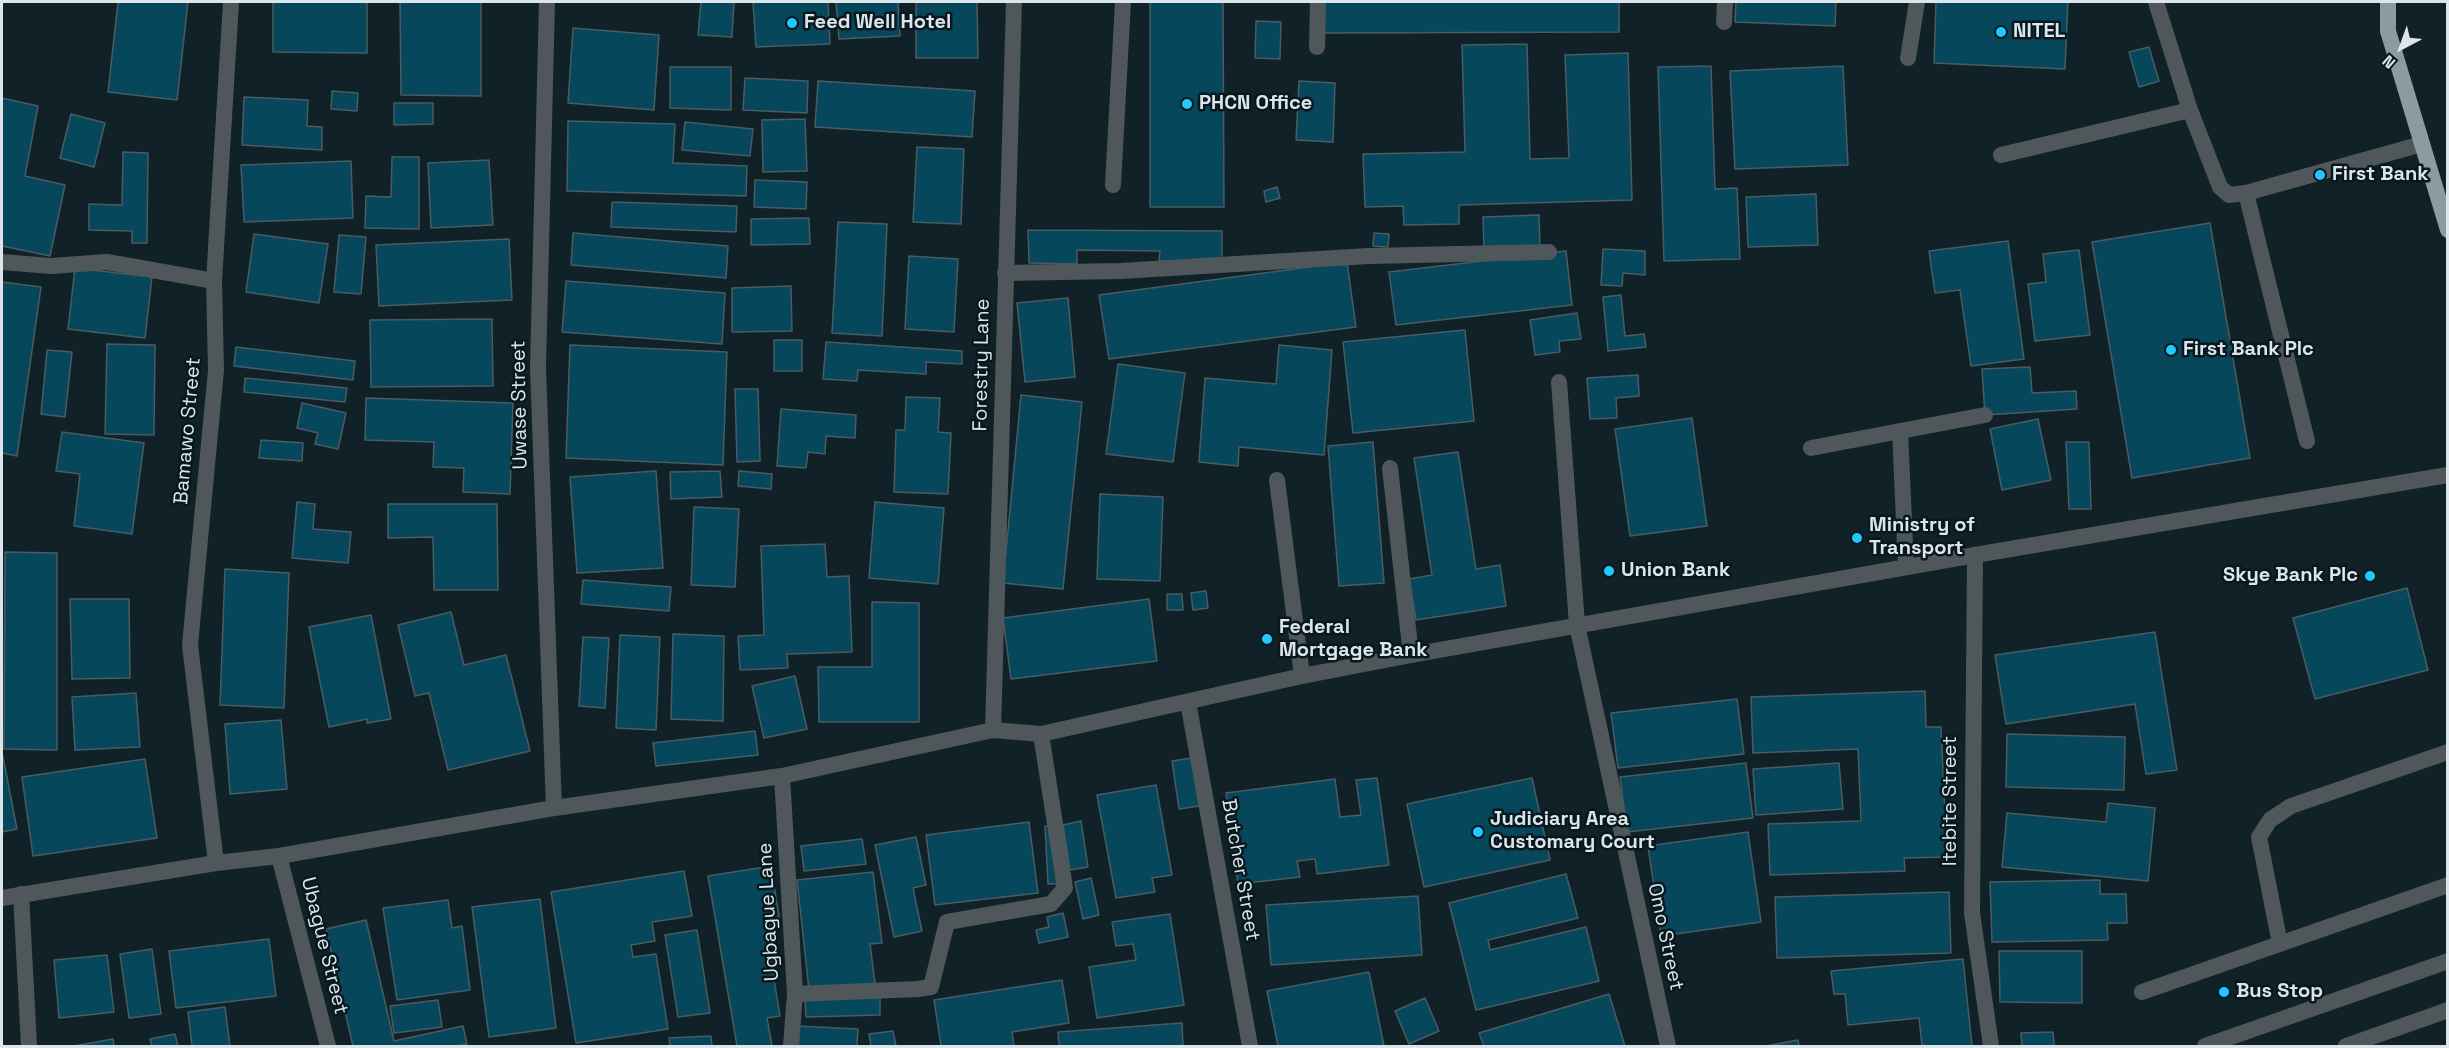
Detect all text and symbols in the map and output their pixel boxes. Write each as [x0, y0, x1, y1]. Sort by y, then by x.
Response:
place label: Feed Well Hotel [804, 11, 951, 35]
marker: Feed Well Hotel [785, 16, 799, 30]
north arrow [2371, 18, 2431, 78]
place label: NITEL [2013, 20, 2065, 44]
marker: NITEL [1994, 25, 2008, 39]
text: N [2378, 51, 2400, 73]
place label: PHCN Office [1199, 92, 1312, 116]
marker: PHCN Office [1180, 97, 1194, 111]
place label: First Bank [2332, 163, 2429, 187]
marker: First Bank [2313, 168, 2327, 182]
street label: Forestry Lane [969, 298, 995, 432]
place label: First Bank Plc [2183, 338, 2314, 362]
street label: Uwase Street [507, 340, 533, 470]
marker: First Bank Plc [2164, 343, 2178, 357]
street label: Bamawo Street [170, 356, 206, 506]
place label: Ministry of Transport [1869, 514, 1975, 561]
marker: Ministry of Transport [1850, 531, 1864, 545]
place label: Union Bank [1621, 559, 1730, 583]
marker: Union Bank [1602, 564, 1616, 578]
place label: Skye Bank Plc [2223, 564, 2358, 588]
marker: Skye Bank Plc [2363, 569, 2377, 583]
place label: Federal Mortgage Bank [1279, 616, 1427, 663]
marker: Federal Mortgage Bank [1260, 632, 1274, 646]
street label: Itebite Street [1939, 736, 1963, 866]
street label: Butcher Street [1216, 797, 1264, 943]
place label: Judiciary Area Customary Court [1490, 808, 1655, 855]
marker: Judiciary Area Customary Court [1471, 825, 1485, 839]
street label: Ugbague Lane [753, 842, 785, 982]
street label: Ubague Street [295, 875, 353, 1017]
street label: Omo Street [1642, 881, 1688, 993]
place label: Bus Stop [2236, 980, 2323, 1004]
marker: Bus Stop [2217, 985, 2231, 999]

